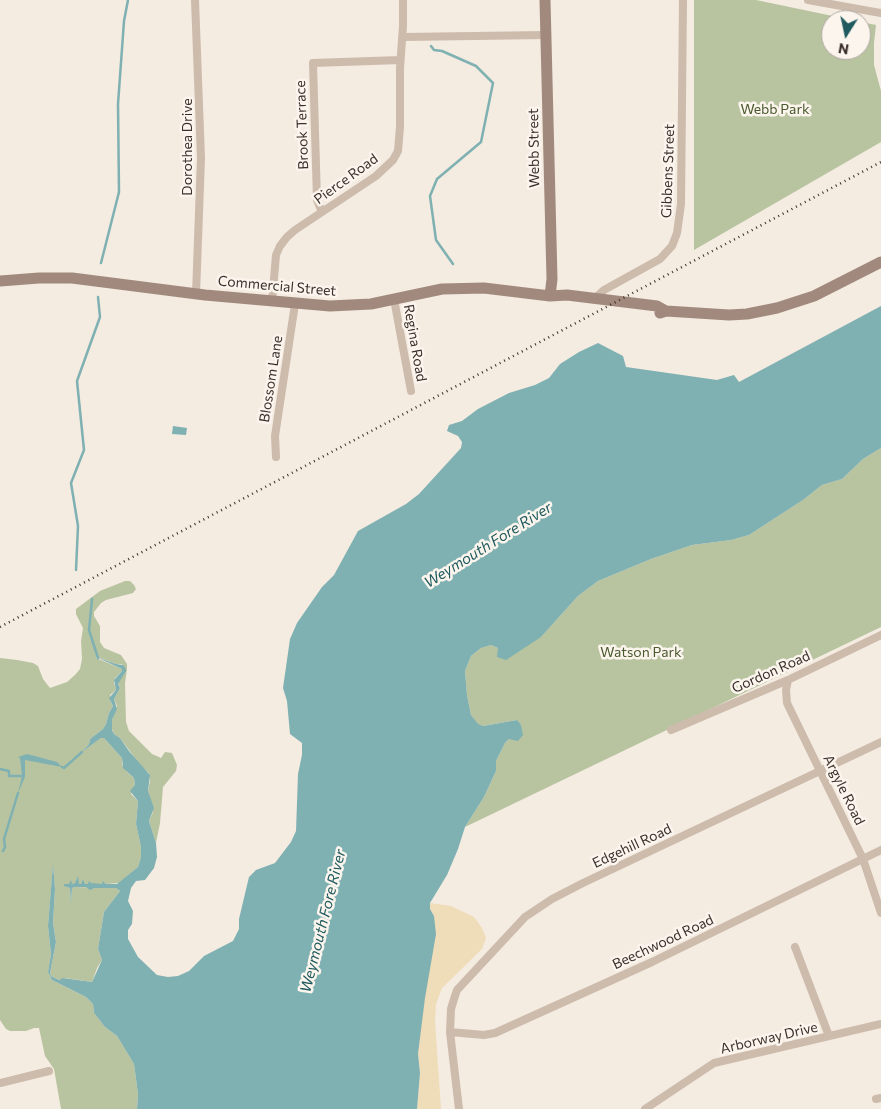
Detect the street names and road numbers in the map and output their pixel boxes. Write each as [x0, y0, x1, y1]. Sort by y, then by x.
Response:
street label: Brook Terrace [292, 80, 312, 170]
street label: Dorothea Drive [179, 98, 195, 196]
street label: Webb Street [525, 108, 543, 188]
street label: Gibbens Street [658, 124, 678, 218]
street label: Pierce Road [311, 150, 381, 208]
street label: Commercial Street [217, 272, 337, 300]
street label: Regina Road [400, 303, 430, 383]
street label: Blossom Lane [256, 334, 286, 424]
street label: Gordon Road [729, 647, 813, 697]
street label: Argyle Road [820, 752, 868, 828]
street label: Edgehill Road [590, 820, 674, 872]
street label: Beechwood Road [610, 911, 716, 973]
street label: Arborway Drive [719, 1019, 819, 1057]

